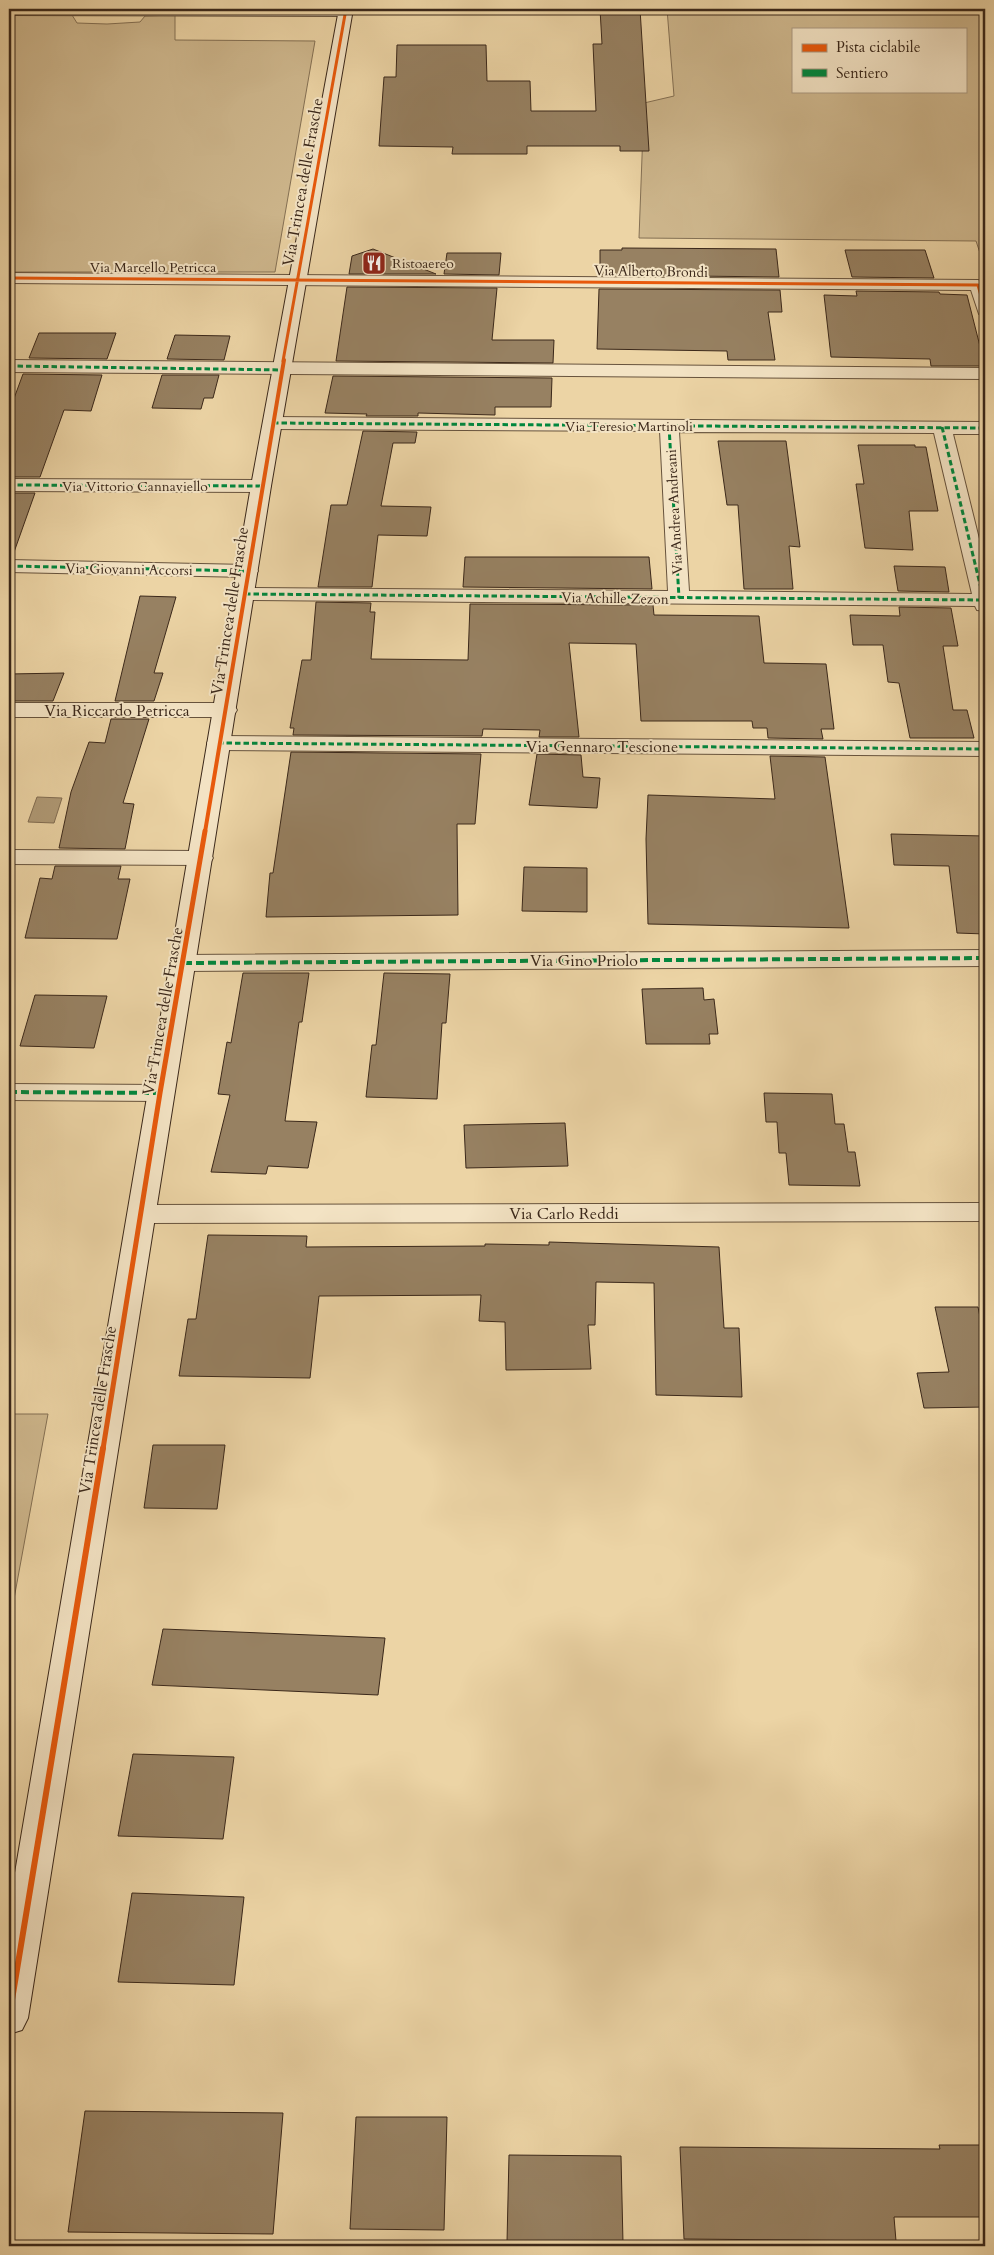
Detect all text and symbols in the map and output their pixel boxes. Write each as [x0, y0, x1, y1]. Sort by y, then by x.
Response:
legend [792, 28, 966, 92]
text: Pista ciclabile [836, 37, 921, 57]
text: Sentiero [836, 63, 888, 83]
street label: Via Trincea delle Frasche [277, 96, 329, 268]
restaurant icon: Ristoaereo [361, 250, 387, 276]
place label: Ristoaereo [392, 254, 454, 273]
street label: Via Marcello Petricca [90, 258, 216, 277]
street label: Via Alberto Brondi [594, 261, 708, 282]
street label: Via Teresio Martinoli [565, 417, 693, 436]
street label: Via Andrea Andreani [662, 449, 687, 575]
street label: Via Vittorio Cannaviello [62, 477, 208, 496]
street label: Via Trincea delle Frasche [206, 525, 254, 697]
street label: Via Giovanni Accorsi [65, 559, 193, 580]
street label: Via Achille Zezon [561, 588, 669, 609]
street label: Via Riccardo Petricca [44, 700, 190, 722]
street label: Via Gennaro Tescione [526, 736, 678, 758]
street label: Via Trincea delle Frasche [137, 925, 189, 1097]
street label: Via Gino Priolo [530, 950, 638, 972]
street label: Via Carlo Reddi [509, 1203, 619, 1225]
street label: Via Trincea delle Frasche [74, 1324, 122, 1496]

